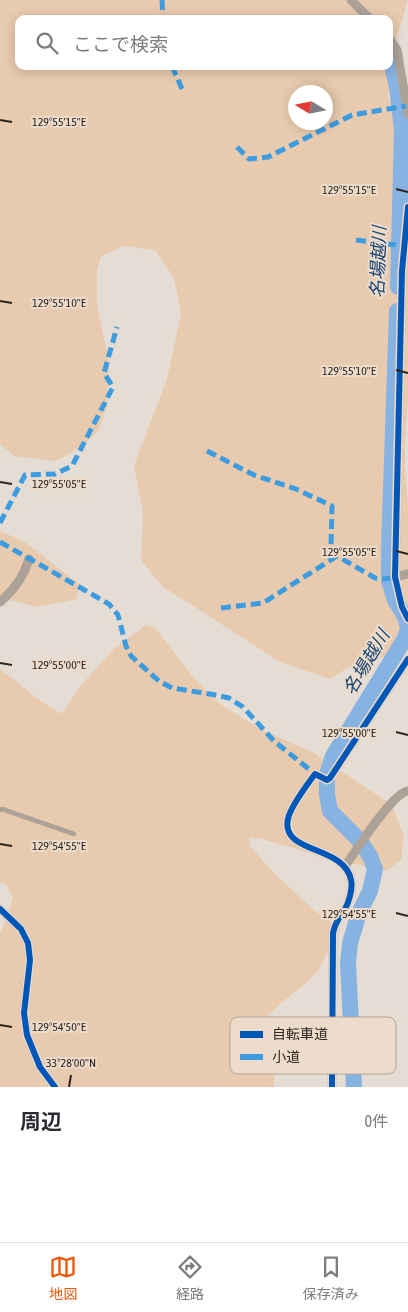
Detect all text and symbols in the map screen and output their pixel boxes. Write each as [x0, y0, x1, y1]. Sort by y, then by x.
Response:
search box [15, 15, 393, 70]
icon: search [33, 29, 61, 57]
text: ここで検索 [73, 33, 168, 55]
north arrow [288, 85, 333, 130]
text: 129°55'15"E [32, 115, 86, 129]
text: 129°55'15"E [322, 183, 376, 197]
water label: 名場越川 [366, 224, 390, 298]
text: 129°55'10"E [32, 296, 86, 310]
text: 129°55'10"E [322, 364, 376, 378]
text: 129°55'05"E [32, 477, 86, 491]
text: 129°55'05"E [322, 545, 376, 559]
water label: 名場越川 [338, 624, 395, 698]
text: 129°55'00"E [32, 658, 86, 672]
text: 129°55'00"E [322, 726, 376, 740]
text: 129°54'55"E [32, 839, 86, 853]
text: 129°54'55"E [322, 907, 376, 921]
legend [230, 1017, 396, 1074]
text: 129°54'50"E [32, 1020, 86, 1034]
text: 自転車道 [272, 1026, 328, 1042]
text: 小道 [272, 1049, 300, 1065]
text: 33°28'00"N [46, 1056, 96, 1070]
text: 周辺 [20, 1109, 62, 1133]
text: 0件 [364, 1112, 388, 1130]
tab: 地図 [49, 1253, 77, 1303]
tab: 経路 [176, 1253, 204, 1303]
tab: 保存済み [303, 1253, 359, 1303]

